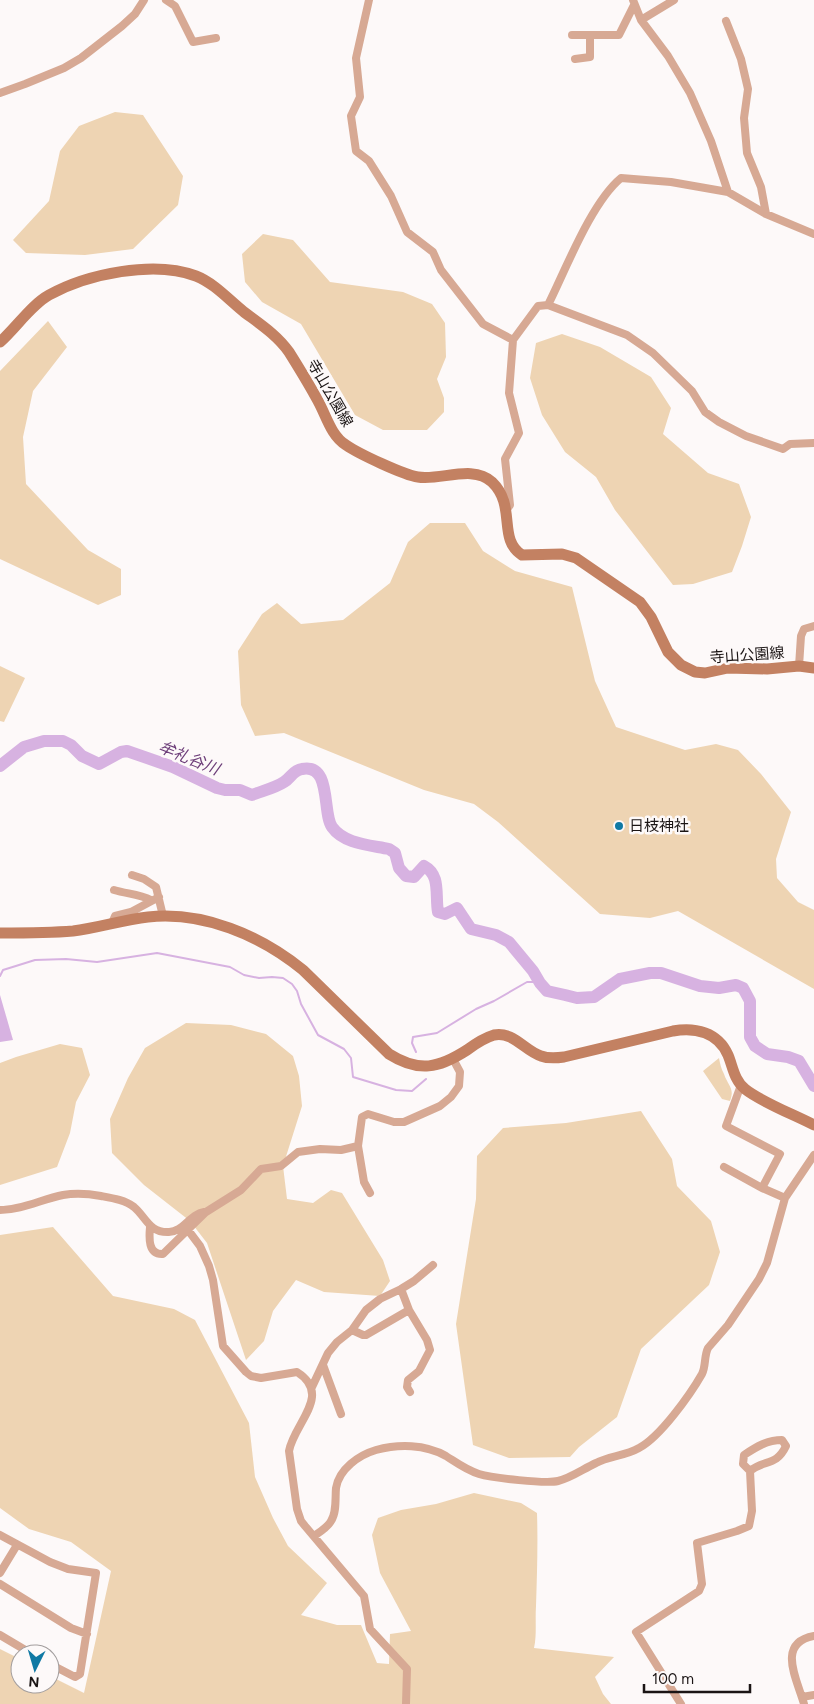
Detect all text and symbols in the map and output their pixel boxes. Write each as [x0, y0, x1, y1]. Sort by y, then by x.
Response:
street label: 寺山公園線 [303, 356, 357, 430]
street label: 寺山公園線 [709, 643, 785, 667]
water label: 牟礼谷川 [156, 737, 224, 780]
place label: 日枝神社 [629, 817, 689, 835]
marker: 日枝神社 [613, 820, 625, 832]
north arrow [10, 1644, 60, 1694]
scale bar [644, 1662, 750, 1694]
text: 100 m [652, 1670, 694, 1688]
text: N [28, 1673, 40, 1690]

